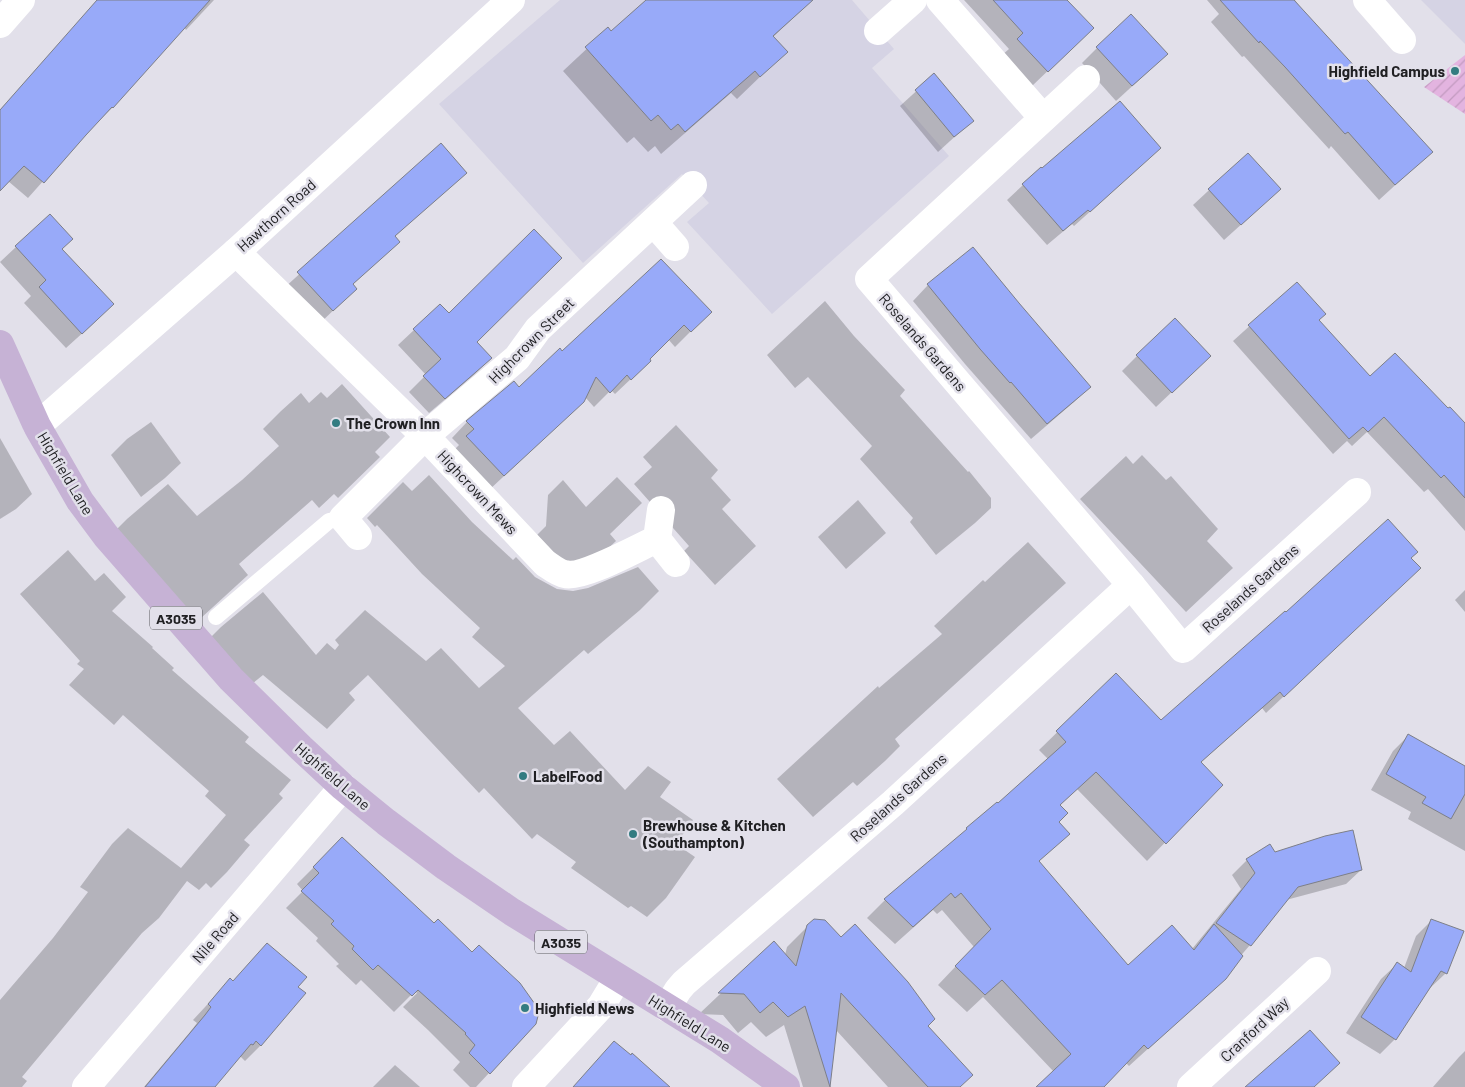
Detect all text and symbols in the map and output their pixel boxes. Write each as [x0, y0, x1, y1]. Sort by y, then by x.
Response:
place label: Highfield Campus [1329, 62, 1445, 80]
marker: Highfield Campus [1449, 65, 1461, 77]
street label: Hawthorn Road [233, 175, 319, 255]
street label: Roselands Gardens [876, 289, 970, 395]
street label: Highcrown Street [484, 293, 578, 387]
place label: The Crown Inn [346, 414, 440, 432]
marker: The Crown Inn [330, 417, 342, 429]
street label: Highfield Lane [34, 428, 98, 518]
street label: Highcrown Mews [434, 446, 522, 538]
street label: Roselands Gardens [1198, 540, 1302, 636]
road number: A3035 [150, 606, 202, 630]
street label: Highfield Lane [292, 738, 374, 814]
street label: Roselands Gardens [846, 749, 950, 845]
place label: LabelFood [533, 767, 603, 785]
marker: LabelFood [517, 770, 529, 782]
place label: Brewhouse & Kitchen (Southampton) [642, 816, 786, 851]
marker: Brewhouse & Kitchen (Southampton) [627, 828, 639, 840]
street label: Nile Road [188, 908, 242, 966]
road number: A3035 [535, 930, 587, 954]
street label: Highfield Lane [645, 991, 735, 1055]
street label: Cranford Way [1216, 993, 1292, 1065]
place label: Highfield News [535, 999, 635, 1017]
marker: Highfield News [519, 1002, 531, 1014]

